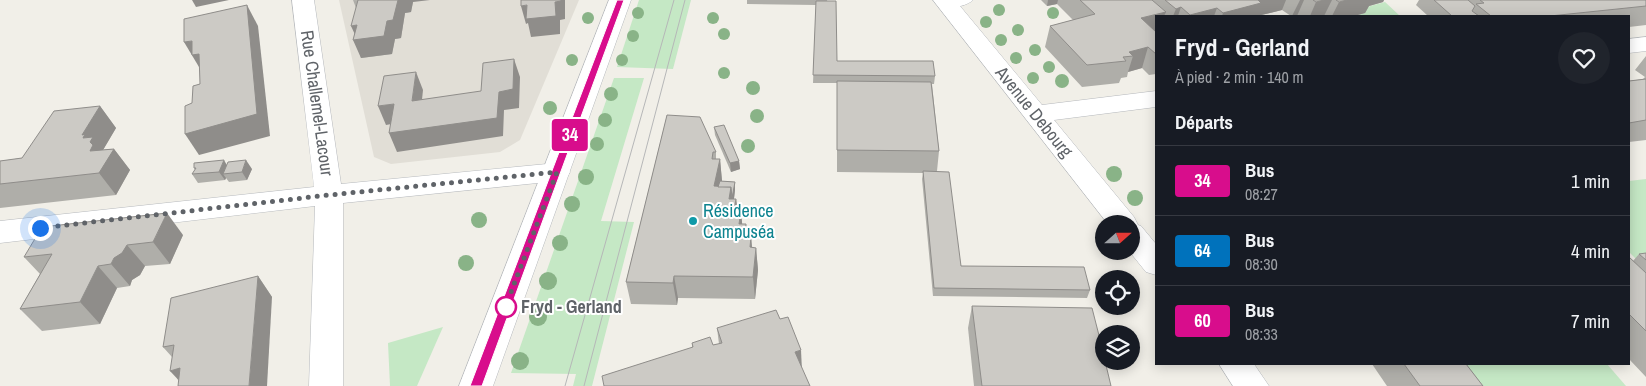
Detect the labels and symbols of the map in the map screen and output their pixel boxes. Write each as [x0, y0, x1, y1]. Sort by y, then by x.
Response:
street label: Rue Challemel-Lacour [295, 28, 340, 177]
street label: Avenue Debourg [989, 60, 1079, 163]
line badge: 34 [548, 119, 592, 151]
place label: Résidence Campuséa [703, 198, 774, 244]
marker: Résidence Campuséa [687, 215, 699, 227]
north arrow [1095, 215, 1140, 260]
your location [28, 216, 53, 241]
place label: Fryd - Gerland [521, 294, 622, 319]
marker: Fryd - Gerland [495, 296, 517, 318]

